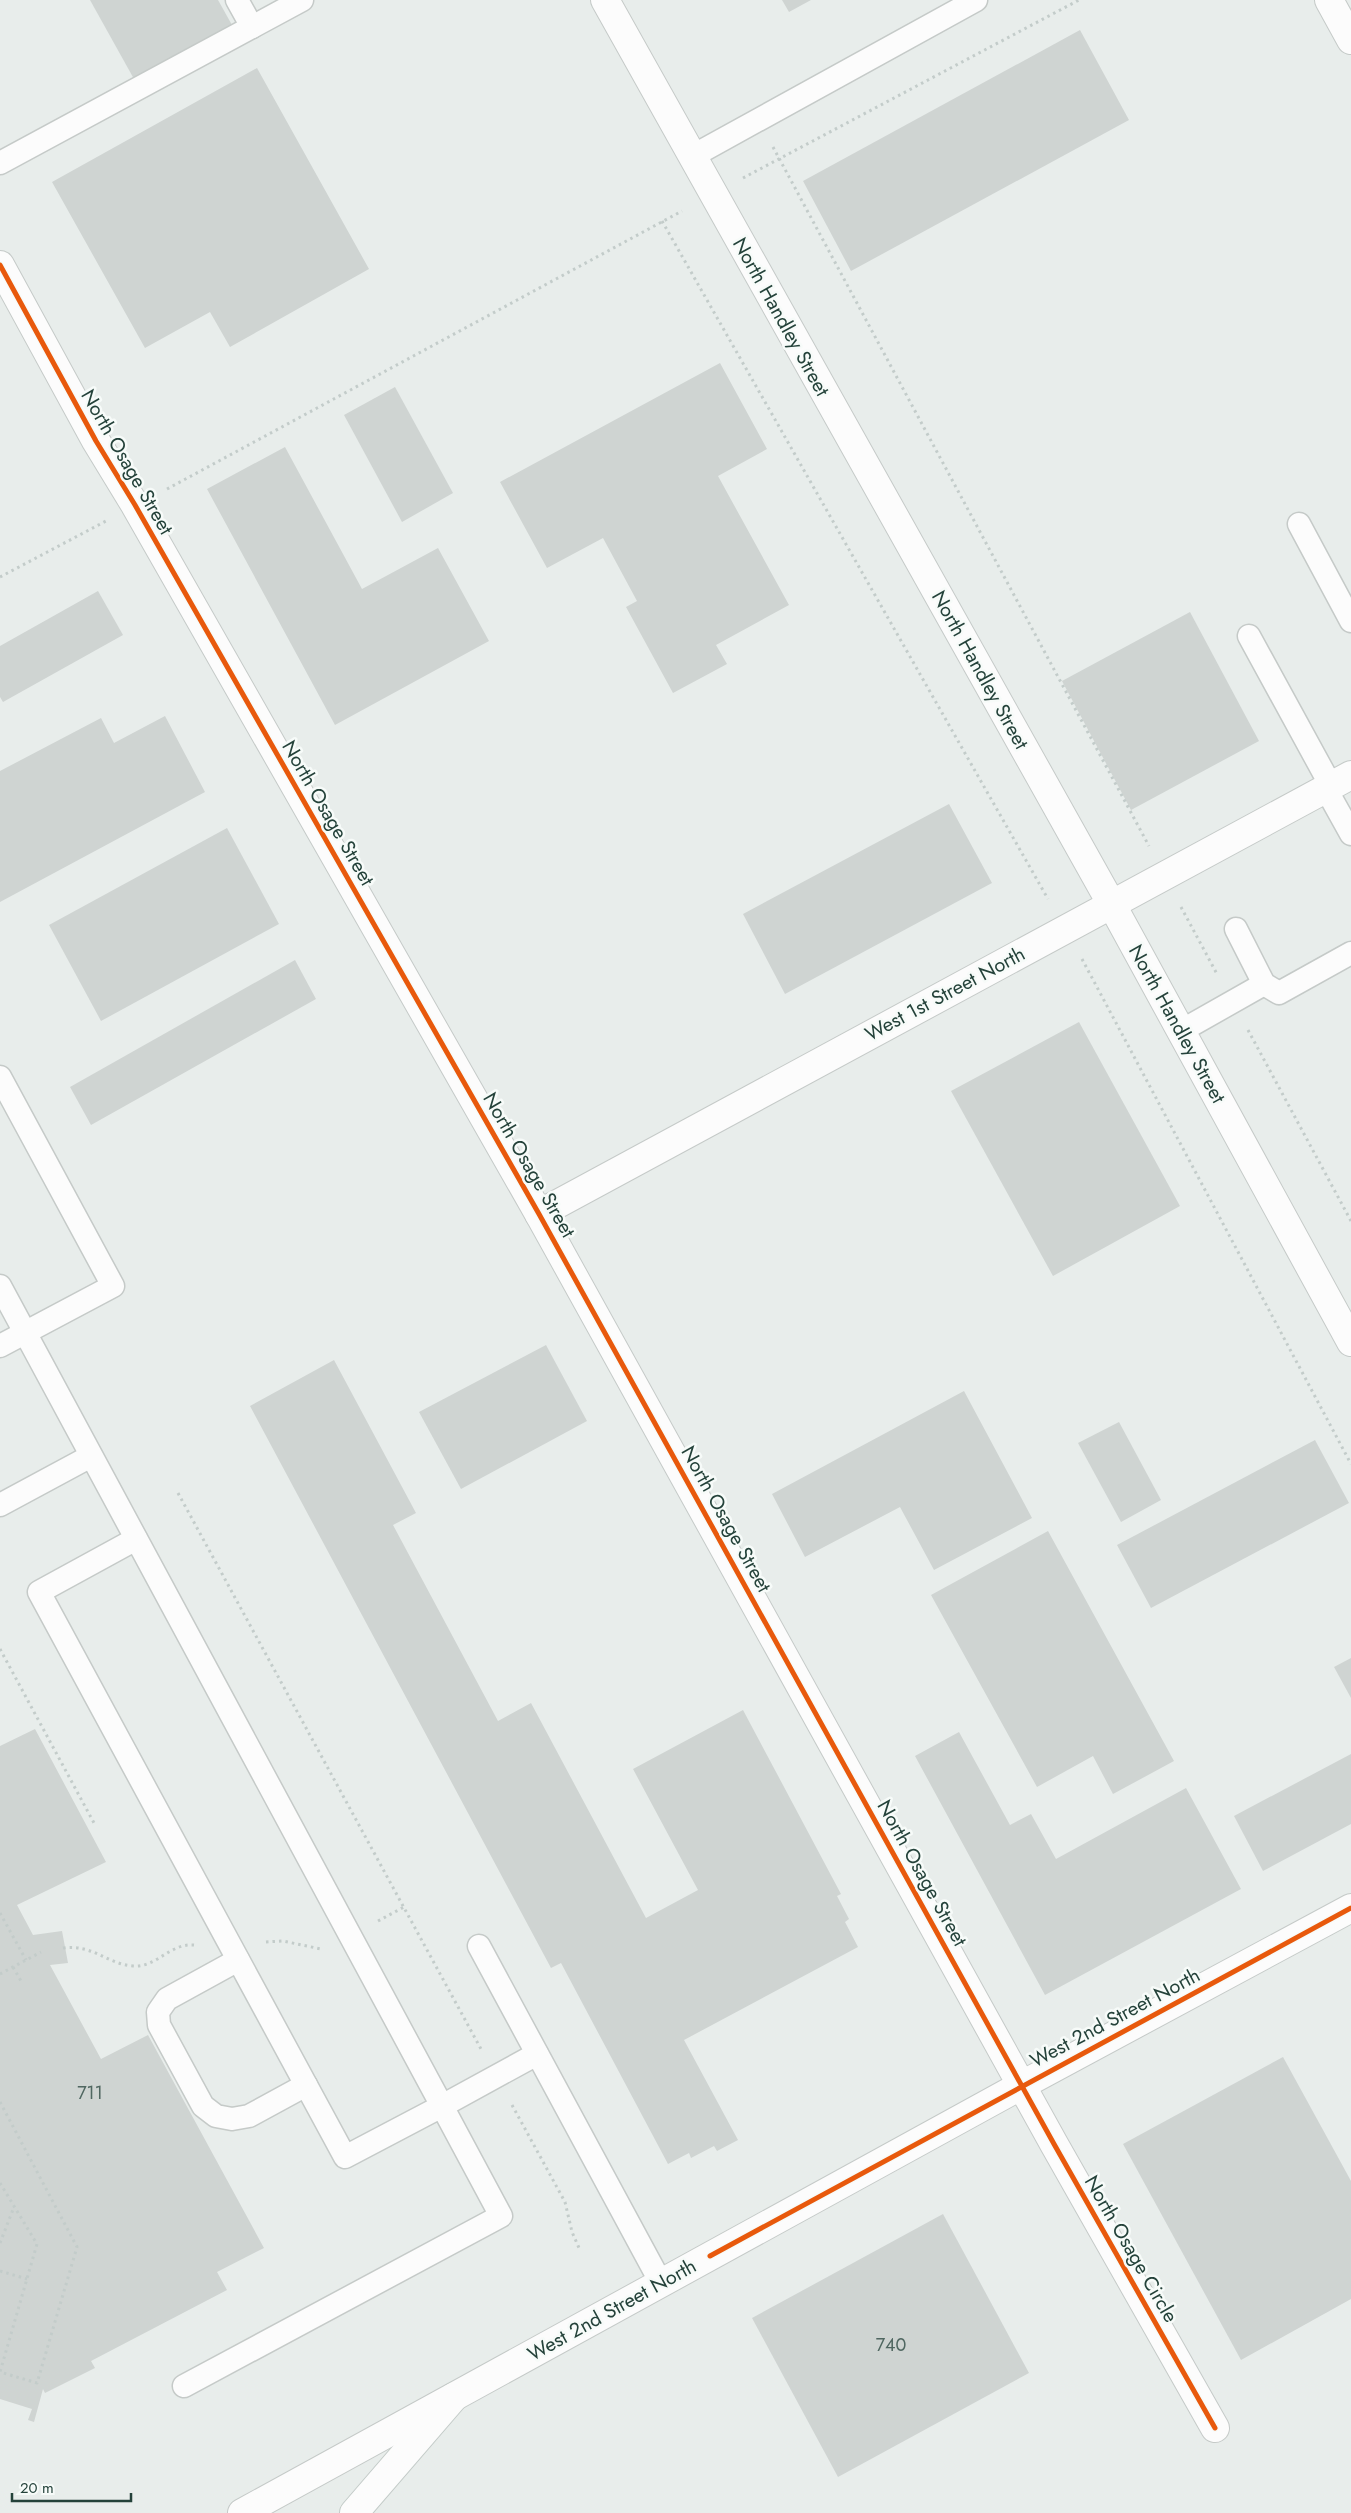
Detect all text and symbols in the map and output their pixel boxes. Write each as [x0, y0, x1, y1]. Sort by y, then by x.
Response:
street label: North Handley Street [725, 232, 837, 402]
street label: North Osage Street [74, 384, 181, 540]
street label: North Handley Street [924, 585, 1036, 755]
street label: North Osage Street [275, 735, 382, 891]
street label: North Handley Street [1121, 939, 1233, 1109]
street label: West 1st Street North [860, 940, 1030, 1048]
street label: North Osage Street [476, 1087, 583, 1243]
street label: North Osage Street [674, 1440, 778, 1598]
street label: North Osage Street [870, 1794, 974, 1952]
street label: West 2nd Street North [1025, 1961, 1205, 2075]
house number: 711 [77, 2080, 103, 2106]
street label: North Osage Circle [1077, 2170, 1185, 2328]
street label: West 2nd Street North [522, 2252, 702, 2368]
house number: 740 [876, 2332, 907, 2358]
scale bar [12, 2470, 131, 2502]
text: 20 m [20, 2477, 54, 2499]

